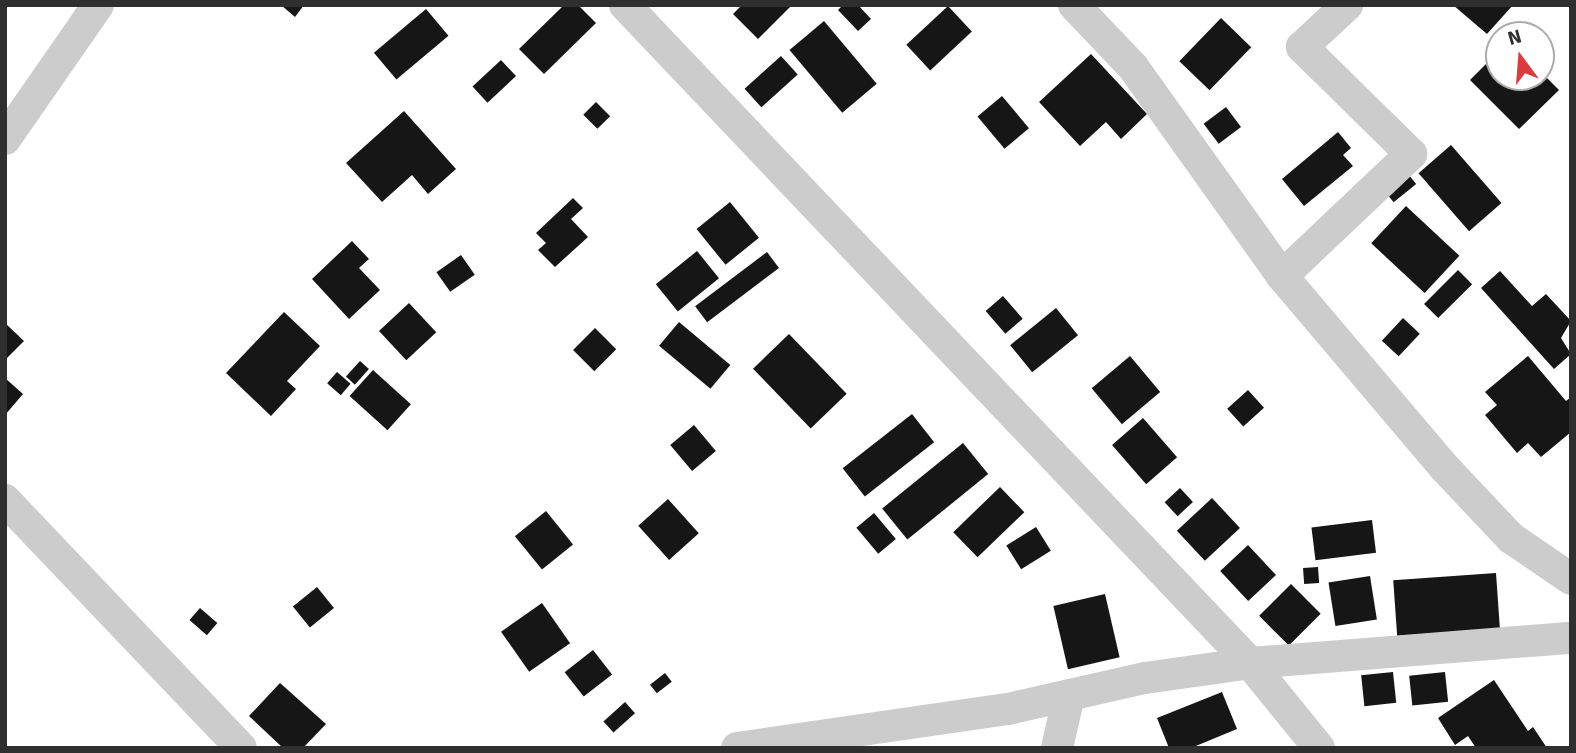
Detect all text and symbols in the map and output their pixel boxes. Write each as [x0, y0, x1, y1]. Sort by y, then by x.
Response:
north arrow [1485, 21, 1555, 91]
text: N [1505, 24, 1524, 51]

